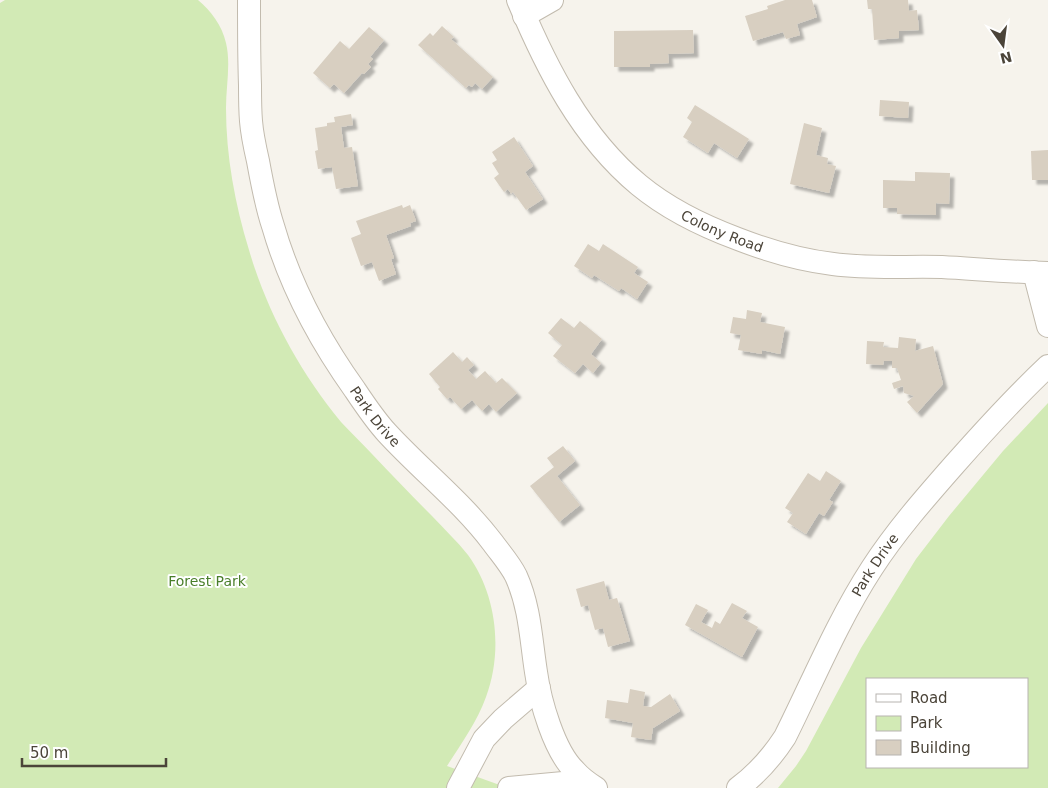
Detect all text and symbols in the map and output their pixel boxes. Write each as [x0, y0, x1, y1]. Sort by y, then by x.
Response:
north arrow [978, 20, 1028, 70]
text: N [999, 48, 1014, 67]
street label: Colony Road [678, 207, 765, 255]
street label: Park Drive [347, 383, 404, 450]
street label: Park Drive [848, 530, 902, 599]
park label: Forest Park [168, 573, 247, 589]
legend [866, 678, 1028, 768]
text: Road [910, 689, 948, 707]
text: Park [910, 714, 943, 732]
scale bar [22, 736, 166, 768]
text: Building [910, 739, 971, 757]
text: 50 m [30, 744, 68, 762]

